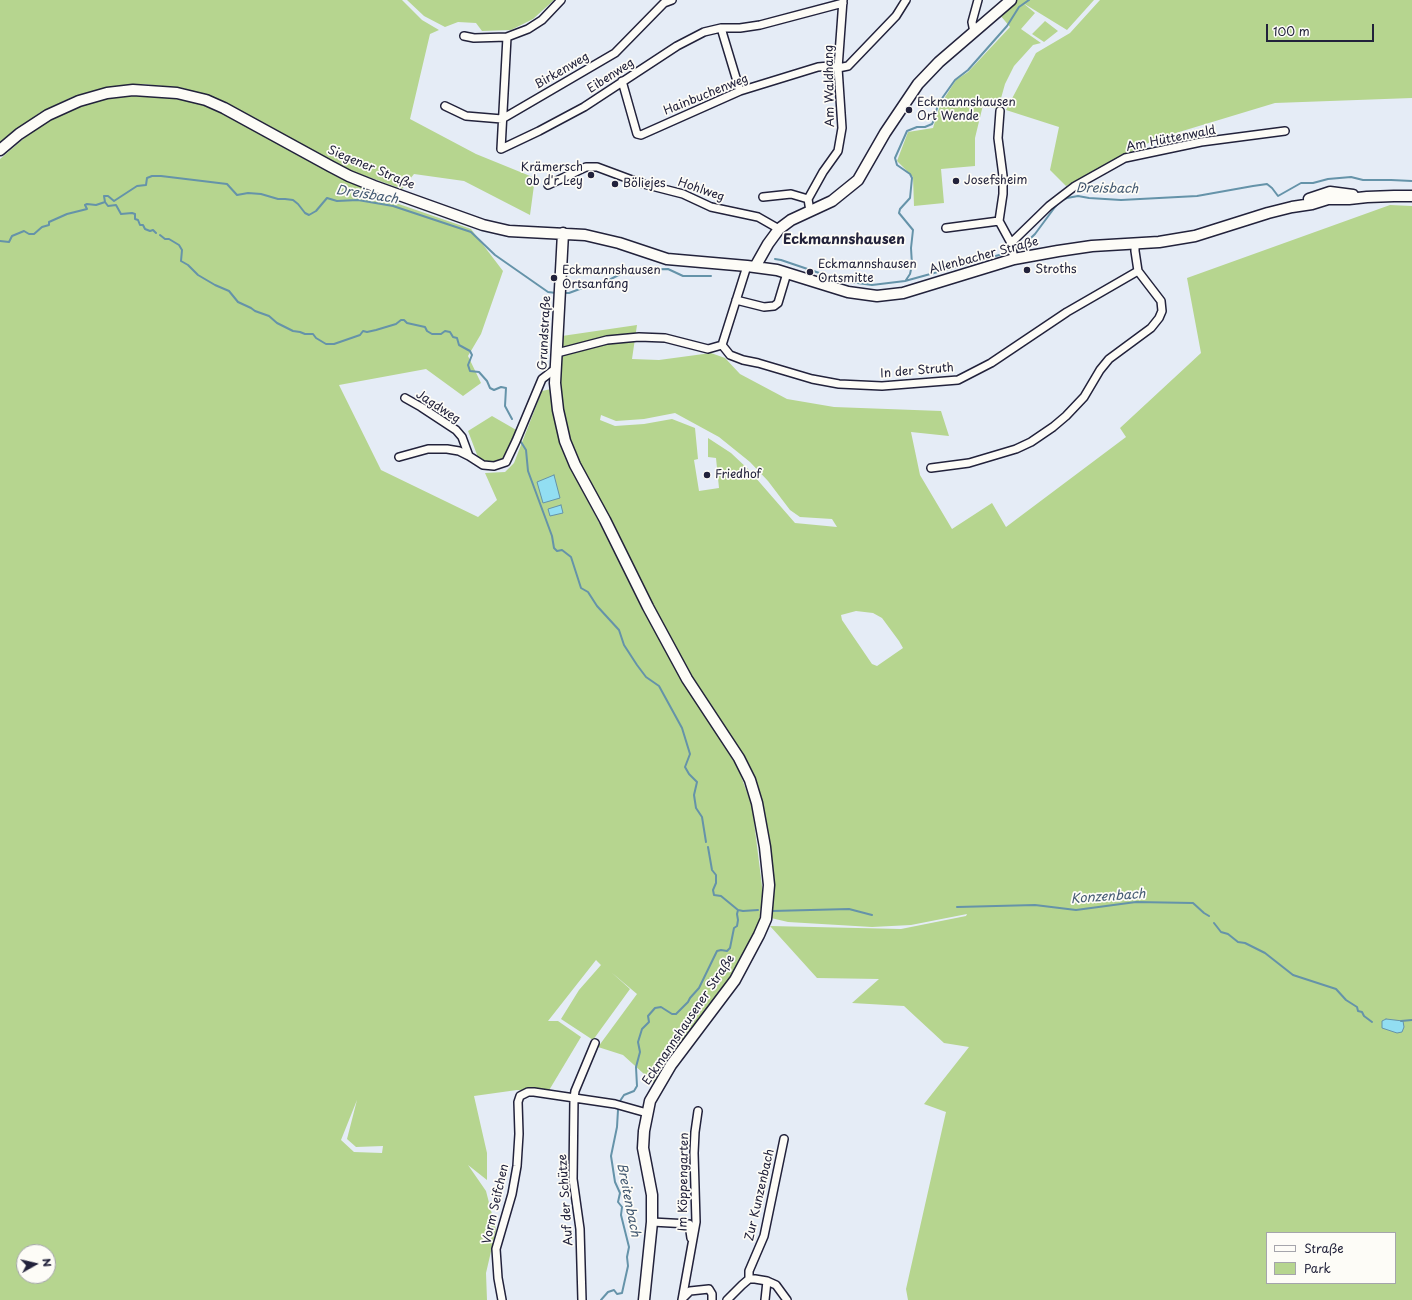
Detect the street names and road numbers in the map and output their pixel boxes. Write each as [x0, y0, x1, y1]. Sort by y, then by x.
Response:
street label: Am Waldhang [822, 45, 838, 127]
street label: Birkenweg [532, 50, 592, 92]
street label: Eibenweg [585, 56, 637, 96]
street label: Hainbuchenweg [661, 71, 751, 119]
street label: Am Hüttenwald [1125, 123, 1217, 155]
street label: Siegener Straße [325, 143, 417, 193]
street label: Hohlweg [676, 175, 726, 205]
street label: Allenbacher Straße [928, 235, 1040, 277]
street label: Grundstraße [536, 295, 554, 371]
street label: In der Struth [880, 361, 954, 381]
street label: Jagdweg [413, 387, 463, 427]
street label: Eckmannshausener Straße [640, 952, 738, 1088]
street label: Im Köppengarten [676, 1132, 692, 1232]
street label: Zur Kunzenbach [742, 1148, 778, 1242]
street label: Auf der Schütze [556, 1154, 576, 1246]
street label: Vorm Seifchen [480, 1162, 512, 1246]

